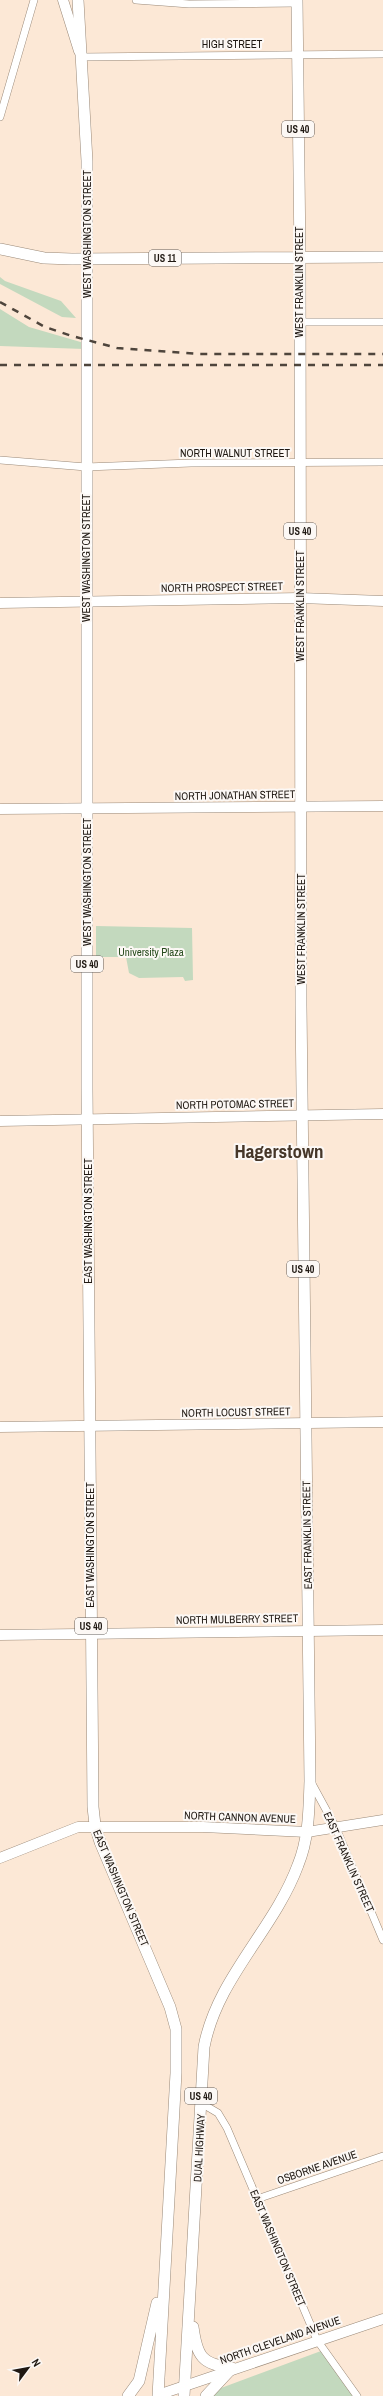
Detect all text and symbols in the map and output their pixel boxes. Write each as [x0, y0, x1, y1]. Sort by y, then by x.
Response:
street label: HIGH STREET [202, 37, 263, 51]
road number: US 40 [282, 121, 314, 137]
street label: WEST WASHINGTON STREET [80, 169, 94, 298]
street label: WEST FRANKLIN STREET [292, 226, 306, 338]
road number: US 11 [149, 250, 181, 266]
street label: NORTH WALNUT STREET [180, 446, 291, 460]
street label: WEST WASHINGTON STREET [79, 493, 93, 622]
road number: US 40 [284, 523, 316, 539]
street label: WEST FRANKLIN STREET [293, 550, 307, 662]
street label: NORTH PROSPECT STREET [161, 579, 284, 595]
street label: NORTH JONATHAN STREET [175, 787, 296, 803]
street label: WEST WASHINGTON STREET [80, 817, 94, 946]
street label: WEST FRANKLIN STREET [294, 873, 308, 985]
park label: University Plaza [118, 945, 184, 959]
road number: US 40 [71, 956, 103, 972]
street label: NORTH POTOMAC STREET [176, 1096, 295, 1112]
district label: Hagerstown [234, 1138, 324, 1164]
street label: EAST WASHINGTON STREET [81, 1158, 95, 1284]
road number: US 40 [287, 1261, 319, 1277]
street label: NORTH LOCUST STREET [181, 1404, 291, 1420]
street label: EAST FRANKLIN STREET [299, 1480, 315, 1589]
street label: EAST WASHINGTON STREET [83, 1482, 97, 1608]
street label: NORTH MULBERRY STREET [176, 1611, 299, 1627]
road number: US 40 [75, 1618, 107, 1634]
street label: NORTH CANNON AVENUE [184, 1808, 296, 1826]
street label: EAST FRANKLIN STREET [321, 1810, 378, 1915]
street label: EAST WASHINGTON STREET [90, 1827, 152, 1949]
road number: US 40 [185, 2088, 217, 2104]
street label: DUAL HIGHWAY [190, 2114, 208, 2182]
street label: OSBORNE AVENUE [275, 2147, 359, 2187]
street label: EAST WASHINGTON STREET [247, 2187, 309, 2309]
street label: NORTH CLEVELAND AVENUE [218, 2313, 342, 2367]
north arrow [8, 2348, 48, 2388]
text: N [29, 2356, 44, 2369]

